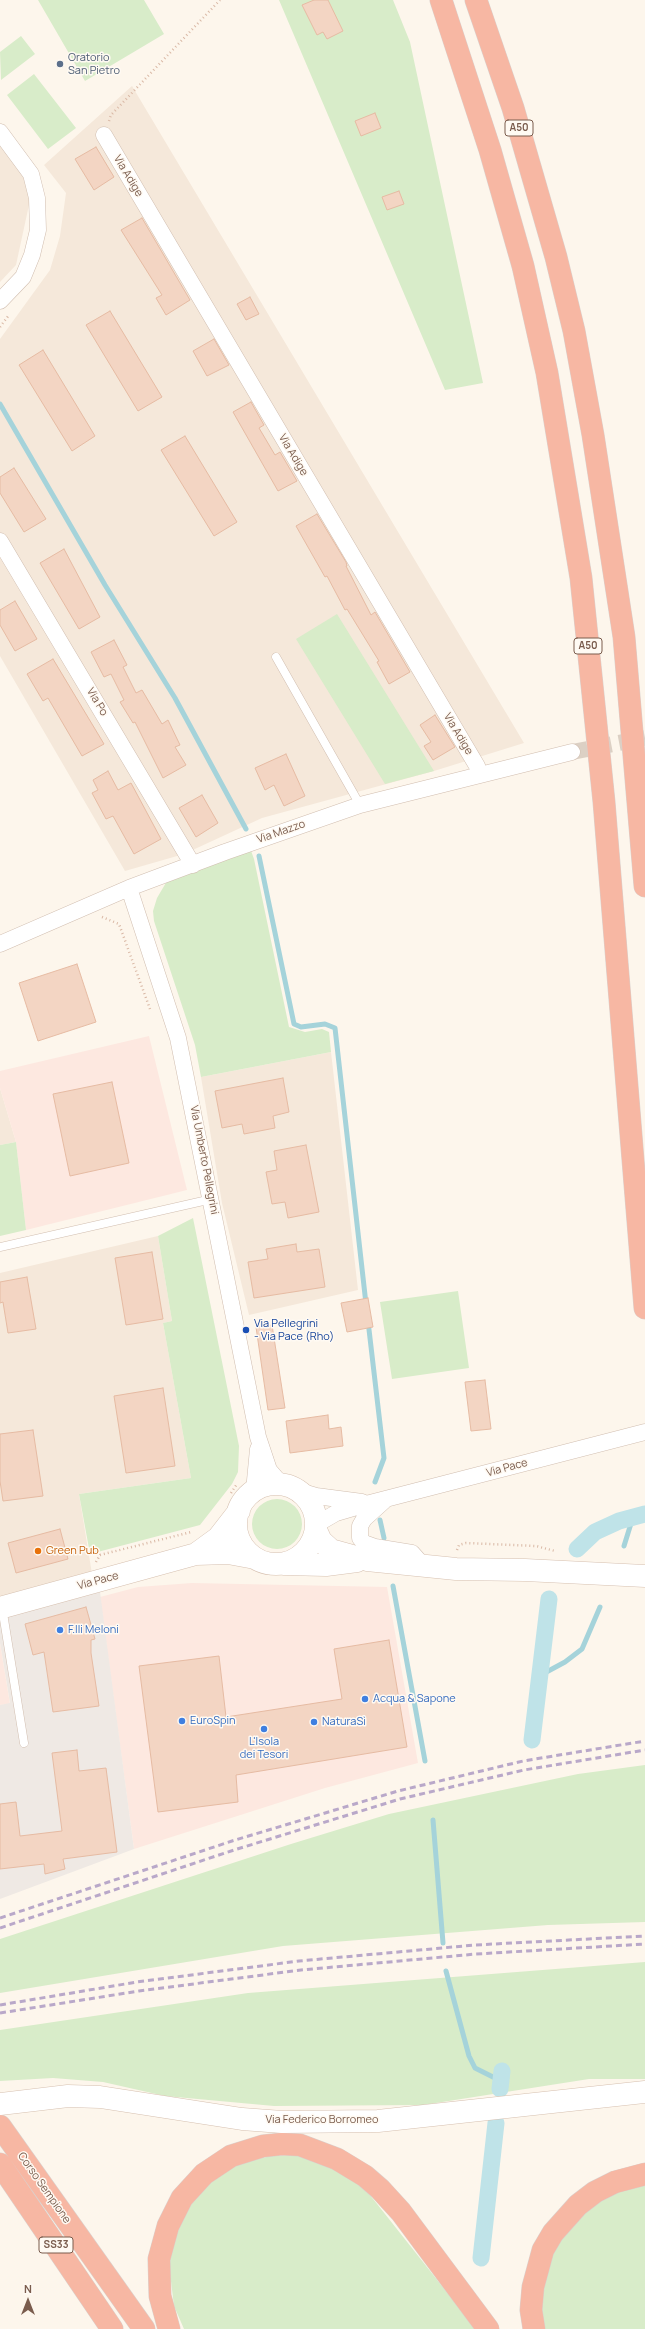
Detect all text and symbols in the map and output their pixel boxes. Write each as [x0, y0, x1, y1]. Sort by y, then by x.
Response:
place label: Oratorio San Pietro [68, 51, 120, 77]
marker: Oratorio San Pietro [55, 59, 65, 69]
road number: A50 [505, 120, 533, 136]
street label: Via Adige [110, 153, 146, 199]
street label: Via Adige [275, 432, 311, 478]
road number: A50 [574, 638, 602, 654]
street label: Via Po [84, 686, 110, 718]
street label: Via Adige [440, 711, 476, 757]
street label: Via Mazzo [255, 818, 307, 846]
street label: Via Umberto Pellegrini [187, 1104, 221, 1216]
place label: Via Pellegrini - Via Pace (Rho) [254, 1317, 334, 1343]
marker: Via Pellegrini - Via Pace (Rho) [241, 1325, 251, 1335]
street label: Via Pace [485, 1456, 529, 1480]
place label: Green Pub [46, 1544, 99, 1558]
marker: Green Pub [33, 1546, 43, 1556]
street label: Via Pace [76, 1569, 120, 1593]
place label: F.lli Meloni [68, 1623, 119, 1637]
marker: F.lli Meloni [55, 1625, 65, 1635]
place label: Acqua & Sapone [373, 1692, 456, 1706]
marker: Acqua & Sapone [360, 1694, 370, 1704]
place label: EuroSpin [190, 1714, 236, 1728]
place label: NaturaSì [322, 1715, 366, 1729]
marker: EuroSpin [177, 1716, 187, 1726]
marker: NaturaSì [309, 1717, 319, 1727]
marker: L'Isola dei Tesori [259, 1724, 269, 1734]
place label: L'Isola dei Tesori [240, 1735, 288, 1761]
street label: Via Federico Borromeo [265, 2113, 379, 2127]
street label: Corso Sempione [15, 2150, 73, 2226]
road number: SS33 [39, 2237, 73, 2253]
north arrow [8, 2281, 48, 2321]
text: N [24, 2281, 32, 2296]

